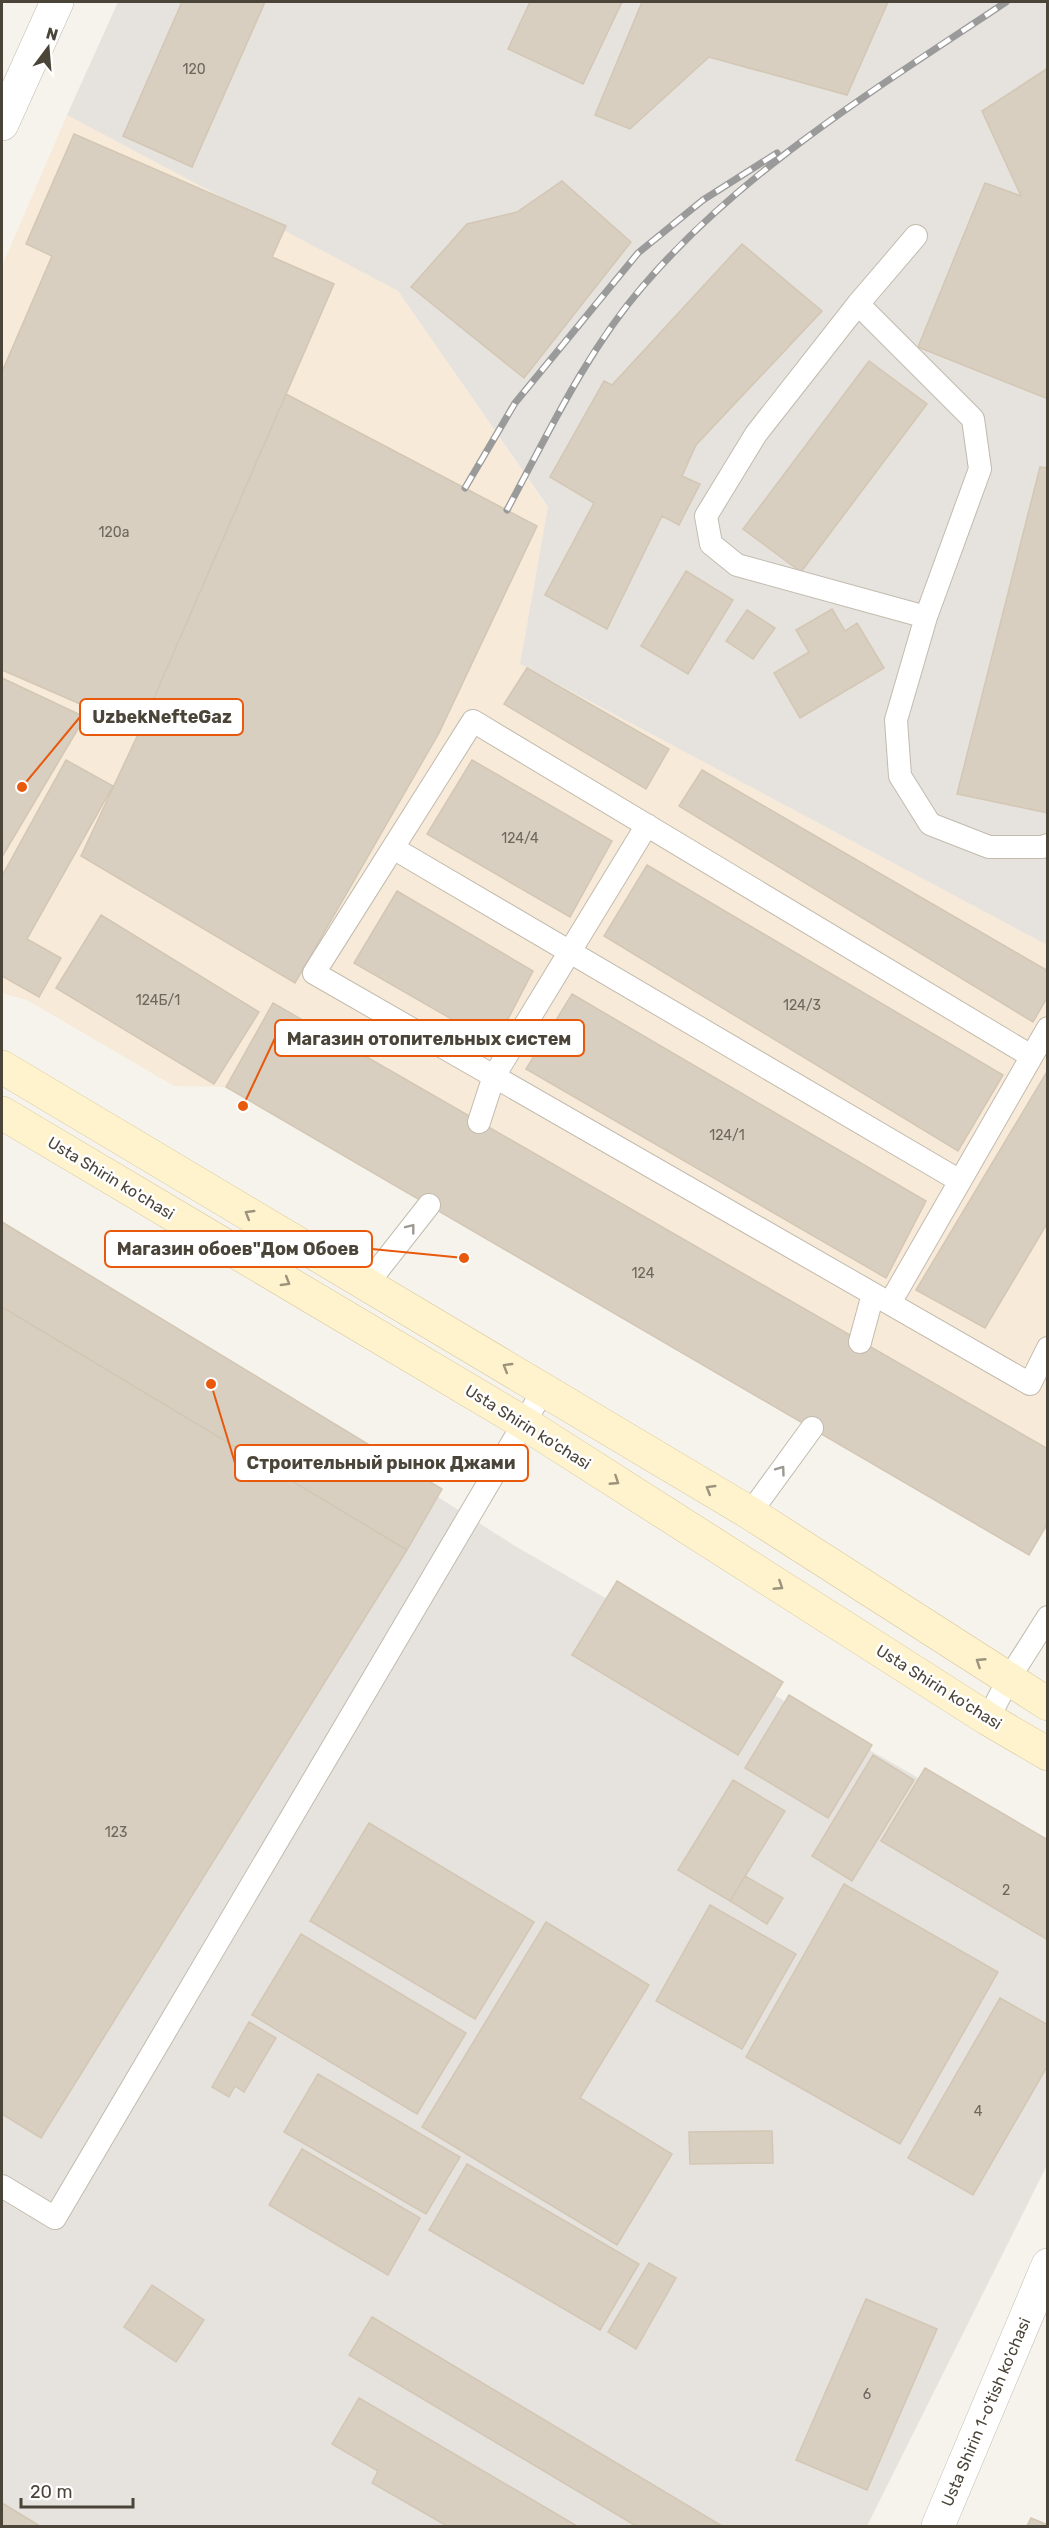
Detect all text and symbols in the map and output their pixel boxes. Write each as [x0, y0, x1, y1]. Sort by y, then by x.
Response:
north arrow [18, 18, 78, 78]
text: N [44, 23, 60, 45]
house number: 120 [182, 61, 206, 78]
house number: 120a [99, 524, 129, 541]
callout: UzbekNefteGaz [80, 699, 243, 735]
text: UzbekNefteGaz [92, 706, 232, 728]
house number: 124/4 [501, 830, 539, 847]
house number: 124Б/1 [136, 992, 180, 1009]
house number: 124/3 [783, 997, 821, 1014]
callout: Магазин отопительных систем [275, 1020, 584, 1056]
text: Магазин отопительных систем [287, 1028, 571, 1050]
house number: 124/1 [709, 1127, 745, 1144]
street label: Usta Shirin ko'chasi [44, 1133, 178, 1223]
one-way arrow [245, 1209, 255, 1221]
one-way arrow [403, 1224, 414, 1235]
callout: Магазин обоев"Дом Обоев [105, 1231, 372, 1267]
text: Магазин обоев"Дом Обоев [117, 1238, 359, 1260]
house number: 124 [632, 1265, 655, 1282]
one-way arrow [280, 1275, 290, 1286]
one-way arrow [503, 1362, 513, 1374]
street label: Usta Shirin ko'chasi [462, 1381, 594, 1473]
callout: Строительный рынок Джами [235, 1445, 528, 1481]
text: Строительный рынок Джами [247, 1452, 515, 1474]
one-way arrow [774, 1466, 785, 1477]
one-way arrow [608, 1474, 619, 1485]
one-way arrow [706, 1484, 716, 1496]
one-way arrow [772, 1579, 783, 1590]
street label: Usta Shirin ko'chasi [873, 1641, 1005, 1733]
one-way arrow [976, 1657, 986, 1669]
house number: 123 [105, 1824, 127, 1841]
house number: 2 [1002, 1882, 1010, 1899]
house number: 4 [974, 2103, 983, 2120]
street label: Usta Shirin 1-o'tish ko'chasi [938, 2315, 1034, 2509]
house number: 6 [863, 2386, 871, 2403]
scale bar [21, 2471, 134, 2509]
text: 20 m [30, 2481, 72, 2503]

